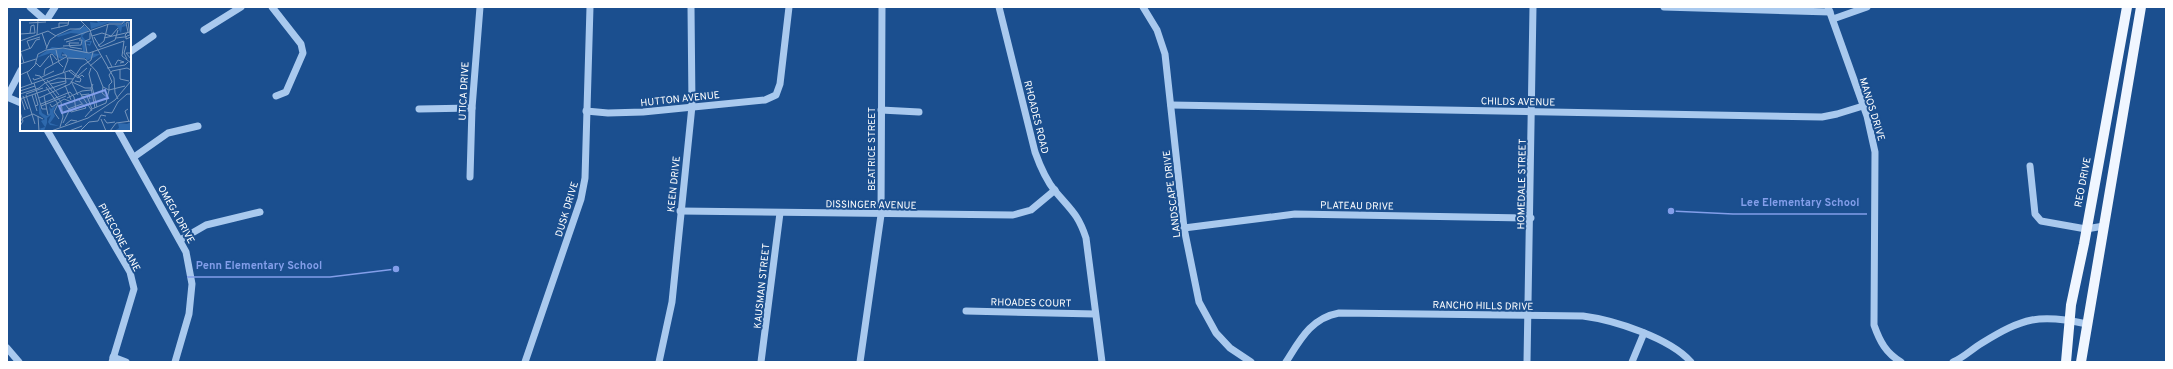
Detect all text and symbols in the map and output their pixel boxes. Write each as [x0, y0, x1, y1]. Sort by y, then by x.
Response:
inset map [20, 20, 131, 131]
street label: UTICA DRIVE [456, 61, 473, 121]
street label: MANOS DRIVE [1856, 76, 1887, 143]
street label: RHOADES ROAD [1020, 79, 1051, 155]
street label: HUTTON AVENUE [640, 89, 720, 110]
street label: CHILDS AVENUE [1481, 95, 1555, 110]
street label: BEATRICE STREET [866, 107, 879, 191]
street label: HOMEDALE STREET [1515, 138, 1530, 230]
street label: LANDSCAPE DRIVE [1161, 149, 1184, 238]
street label: KEEN DRIVE [665, 155, 684, 213]
street label: REO DRIVE [2072, 156, 2095, 208]
street label: DUSK DRIVE [553, 180, 582, 239]
street label: OMEGA DRIVE [154, 183, 197, 246]
callout: Lee Elementary School [1733, 191, 1867, 214]
text: Lee Elementary School [1741, 196, 1859, 210]
street label: DISSINGER AVENUE [825, 198, 917, 213]
street label: PLATEAU DRIVE [1320, 199, 1394, 214]
street label: PINECONE LANE [95, 201, 143, 274]
street label: KAUSMAN STREET [752, 243, 773, 329]
callout: Penn Elementary School [187, 254, 330, 277]
text: Penn Elementary School [196, 259, 322, 273]
street label: RHOADES COURT [990, 296, 1072, 311]
street label: RANCHO HILLS DRIVE [1432, 299, 1533, 314]

